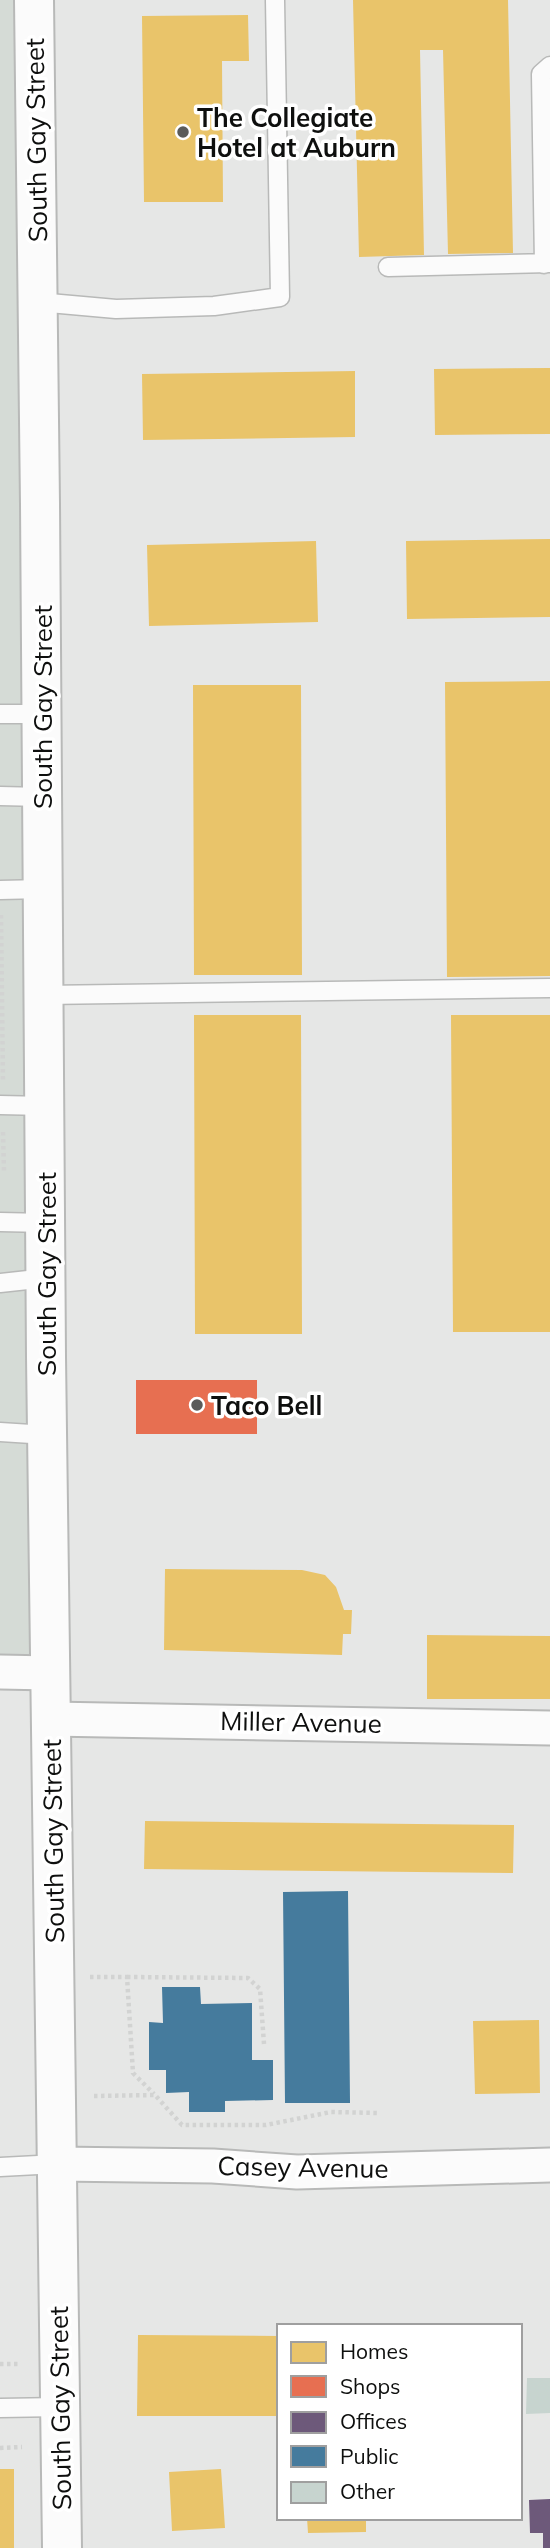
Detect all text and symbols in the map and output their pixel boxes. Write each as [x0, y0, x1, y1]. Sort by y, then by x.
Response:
street label: South Gay Street [18, 38, 54, 242]
place label: The Collegiate Hotel at Auburn [197, 101, 396, 164]
marker: The Collegiate Hotel at Auburn [175, 124, 191, 140]
street label: South Gay Street [26, 605, 59, 809]
street label: South Gay Street [30, 1172, 63, 1376]
place label: Taco Bell [211, 1389, 322, 1422]
marker: Taco Bell [189, 1397, 205, 1413]
street label: Miller Avenue [220, 1704, 382, 1740]
street label: South Gay Street [35, 1739, 71, 1943]
street label: Casey Avenue [217, 2149, 389, 2185]
street label: South Gay Street [42, 2306, 78, 2510]
legend [277, 2324, 522, 2520]
text: Homes [340, 2338, 408, 2364]
text: Shops [340, 2373, 400, 2399]
text: Offices [340, 2408, 407, 2434]
text: Public [340, 2443, 399, 2469]
text: Other [340, 2478, 395, 2504]

